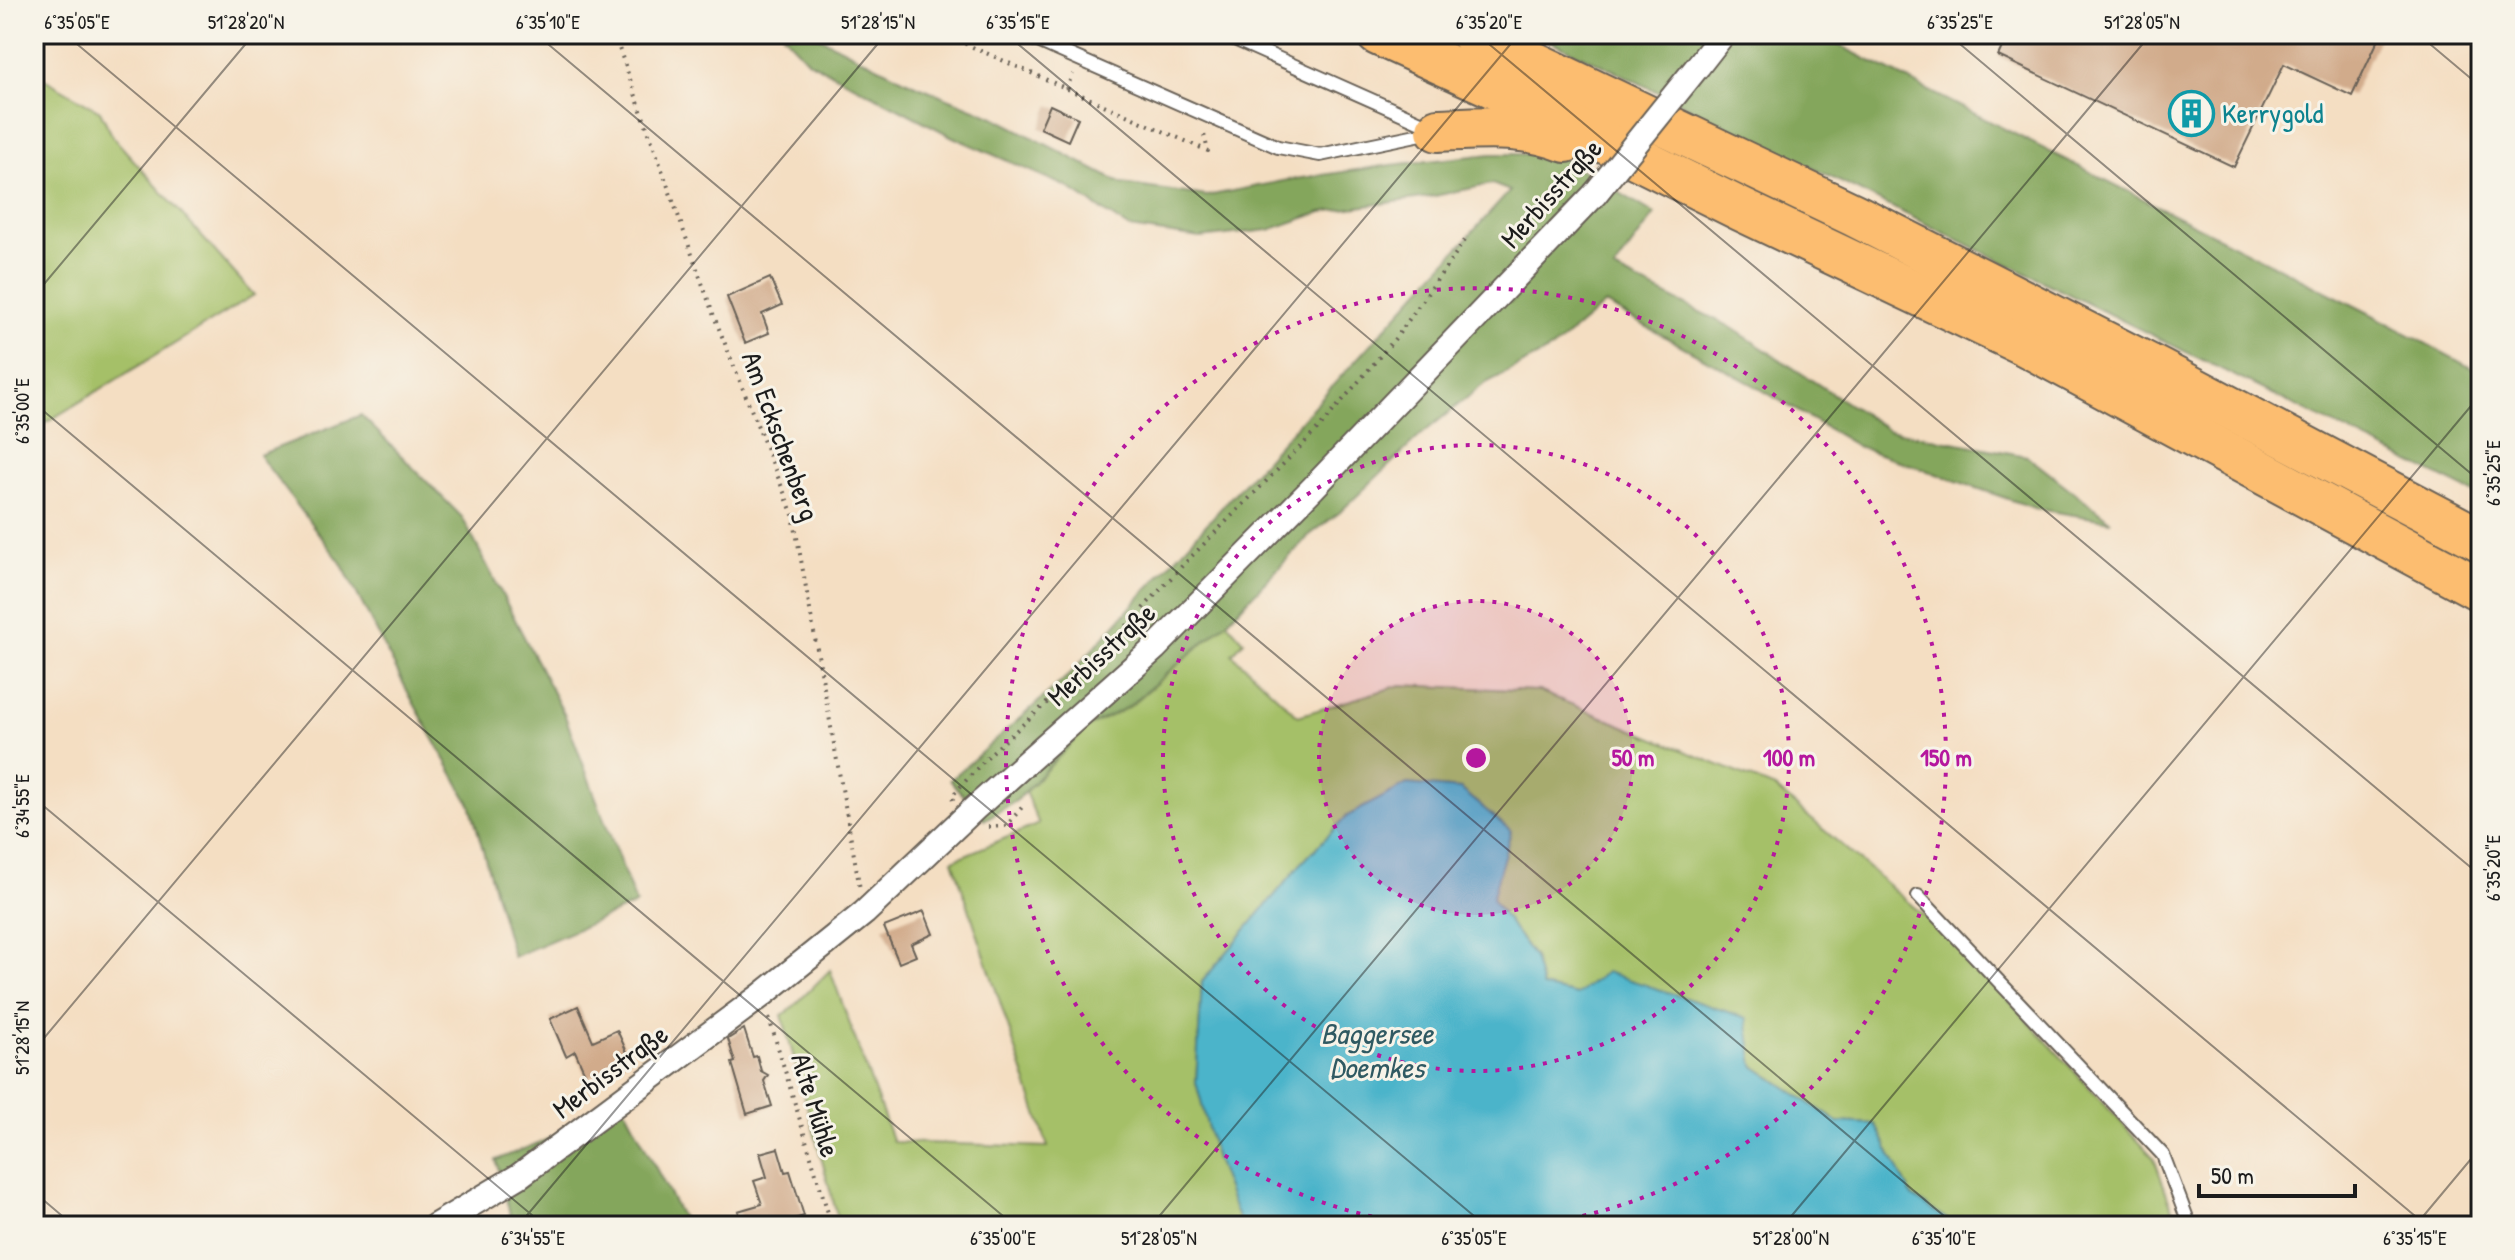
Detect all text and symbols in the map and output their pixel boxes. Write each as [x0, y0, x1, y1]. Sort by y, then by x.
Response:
text: 6°35'05"E [44, 8, 110, 35]
text: 51°28'20"N [208, 8, 284, 35]
text: 6°35'10"E [516, 8, 580, 35]
text: 51°28'15"N [841, 8, 915, 35]
text: 6°35'15"E [986, 8, 1050, 35]
text: 6°35'20"E [1456, 8, 1522, 35]
text: 6°35'25"E [1927, 8, 1993, 35]
text: 51°28'05"N [2104, 8, 2180, 35]
building icon: Kerrygold [2167, 89, 2215, 137]
place label: Kerrygold [2222, 94, 2323, 132]
street label: Merbisstraße [1492, 130, 1610, 256]
street label: Am Eckschenberg [733, 346, 829, 526]
text: 6°35'00"E [8, 378, 35, 444]
text: 6°35'25"E [2479, 440, 2506, 506]
street label: Merbisstraße [1039, 594, 1163, 714]
text: 50 m [1612, 741, 1654, 773]
text: 100 m [1763, 741, 1815, 773]
text: 150 m [1920, 741, 1972, 773]
centre of rings [1462, 744, 1490, 772]
text: 6°34'55"E [8, 774, 35, 838]
text: 6°35'20"E [2479, 835, 2506, 901]
text: 51°28'15"N [8, 1001, 35, 1075]
water label: Baggersee Doemkes [1321, 1013, 1434, 1087]
street label: Merbisstraße [545, 1015, 675, 1127]
street label: Alte Mühle [782, 1048, 850, 1162]
scale bar [2199, 1148, 2355, 1198]
text: 50 m [2211, 1159, 2254, 1191]
text: 6°34'55"E [501, 1224, 565, 1251]
text: 6°35'00"E [970, 1224, 1036, 1251]
text: 51°28'05"N [1121, 1224, 1197, 1251]
text: 6°35'05"E [1441, 1224, 1507, 1251]
text: 51°28'00"N [1753, 1224, 1829, 1251]
text: 6°35'10"E [1912, 1224, 1976, 1251]
text: 6°35'15"E [2383, 1224, 2447, 1251]

